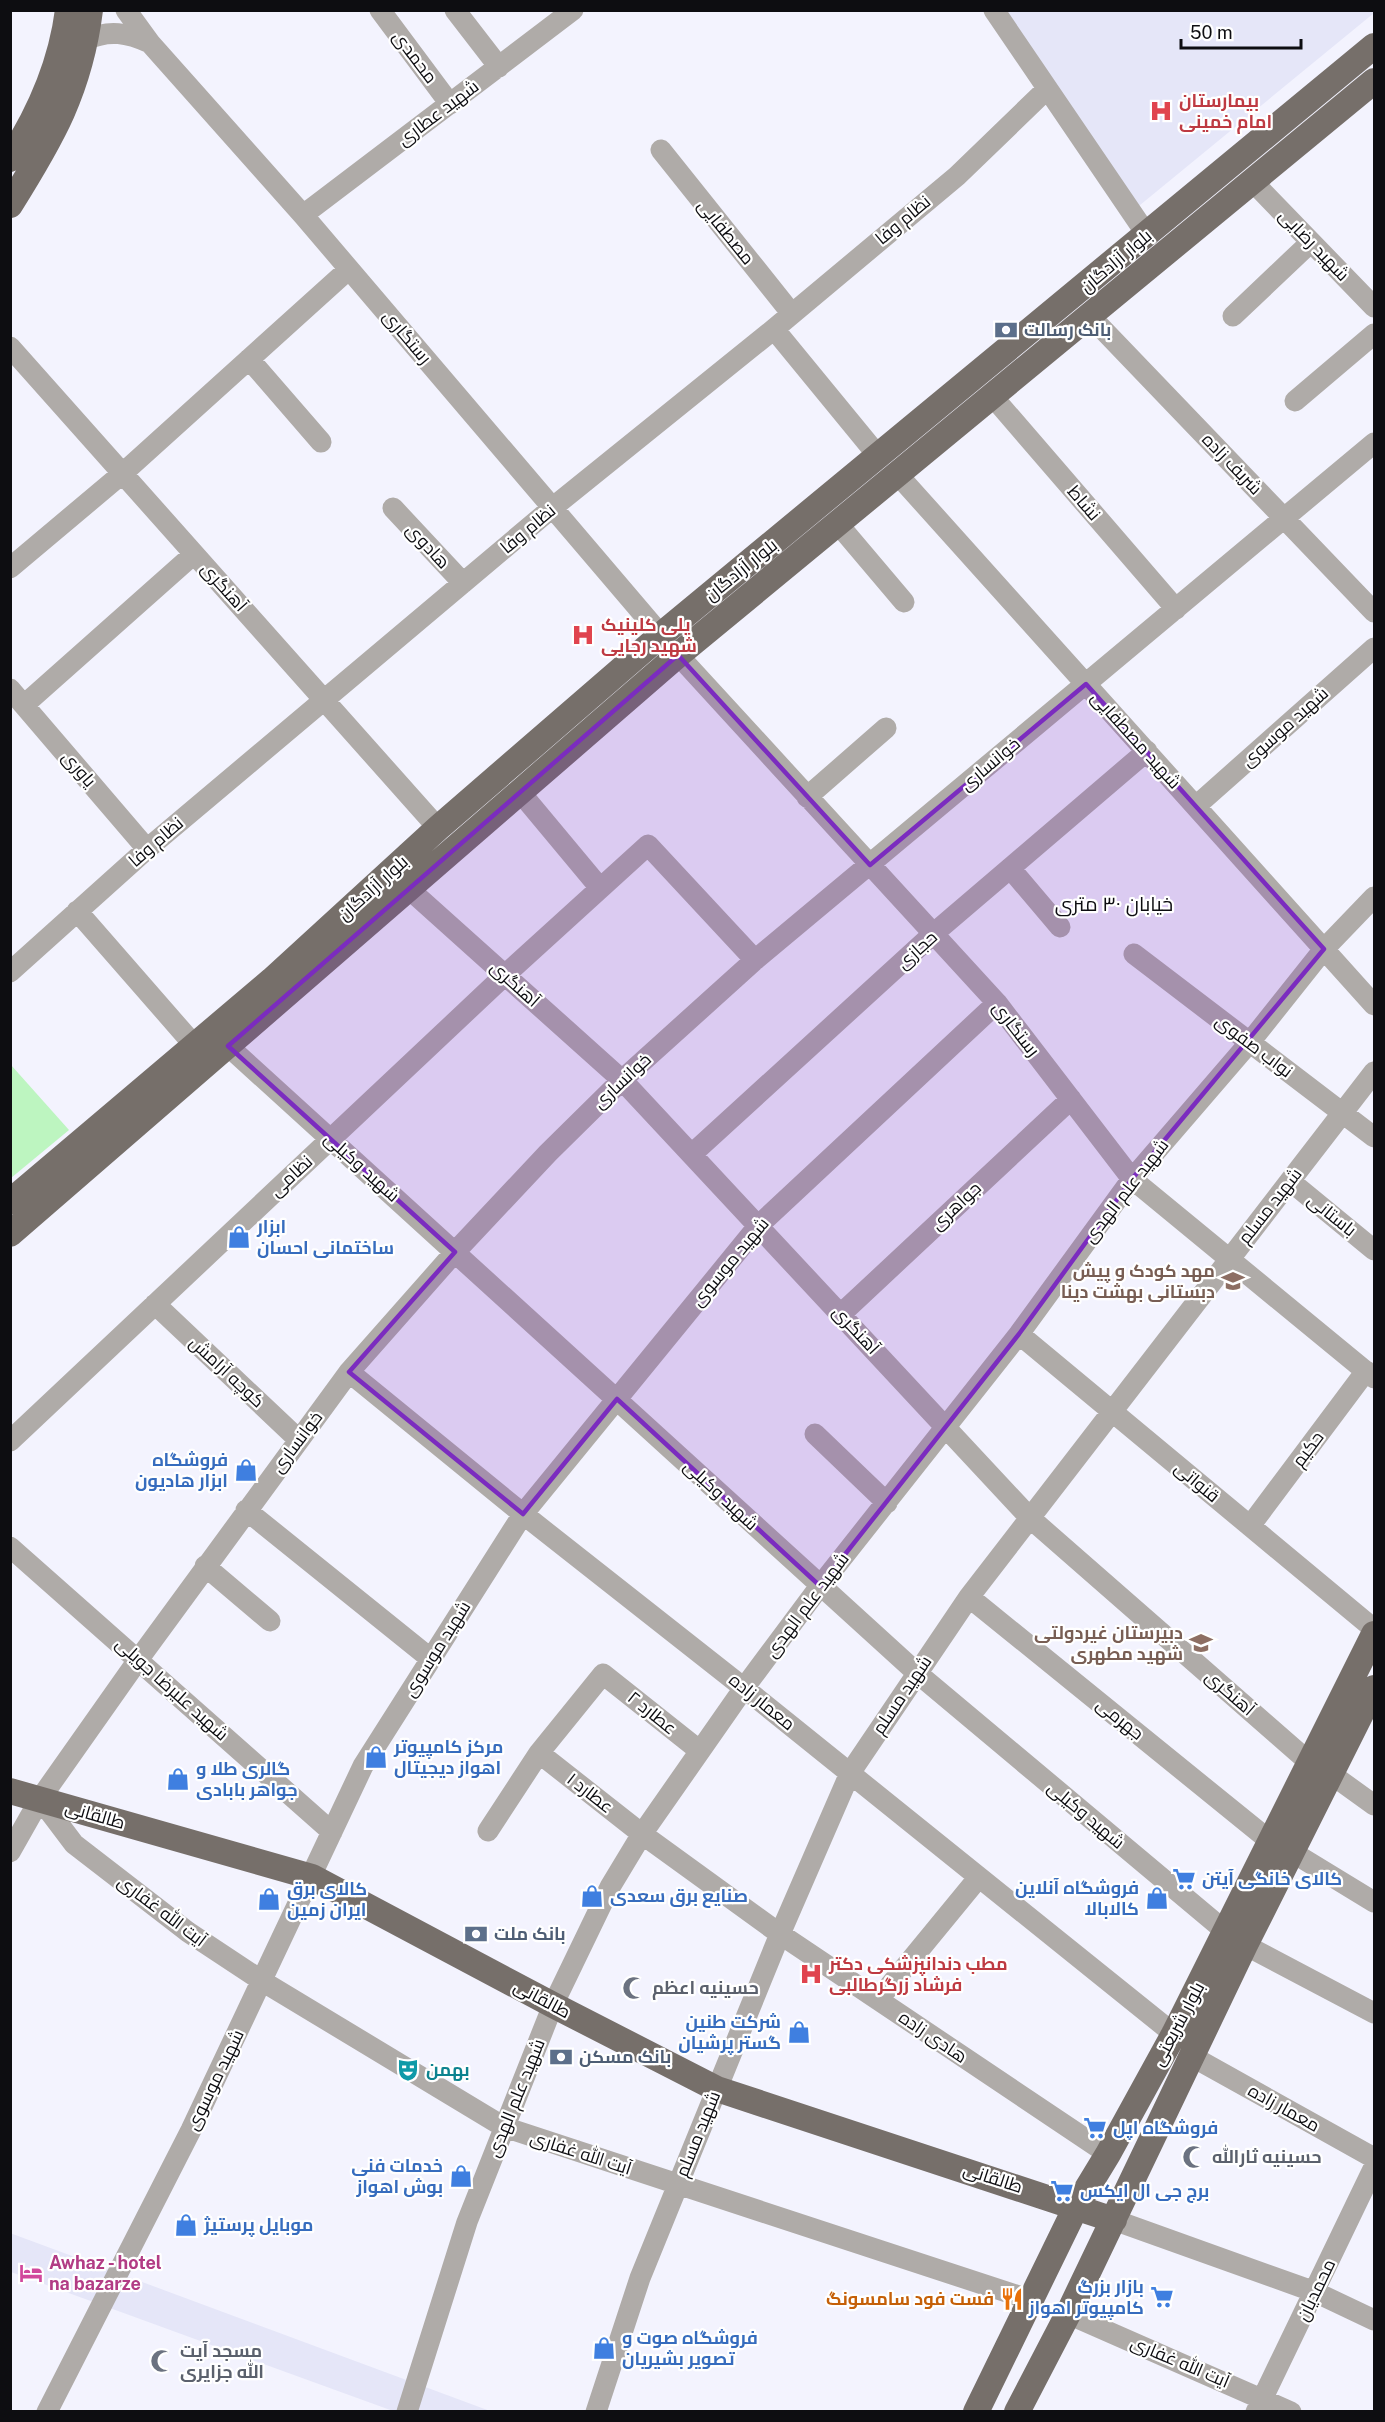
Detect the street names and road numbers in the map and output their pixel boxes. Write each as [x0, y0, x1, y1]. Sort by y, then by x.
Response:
street label: محمدی [388, 26, 442, 88]
street label: شهید عطاری [393, 75, 483, 151]
street label: نظام وفا [871, 191, 936, 250]
street label: مصطفایی [693, 195, 759, 269]
street label: شهید رضایی [1274, 204, 1354, 286]
street label: بلوار آزادگان [1076, 225, 1156, 297]
street label: رستگاری [378, 305, 436, 369]
street label: شریف زاده [1197, 429, 1267, 499]
street label: نشاط [1064, 481, 1105, 524]
street label: نظام وفا [496, 500, 561, 559]
street label: هادوی [401, 519, 455, 573]
street label: بلوار آزادگان [700, 534, 782, 606]
street label: آهنگری [196, 558, 252, 616]
street label: شهید موسوی [1237, 682, 1333, 772]
street label: شهید مصطفایی [1086, 687, 1186, 793]
street label: خوانساری [955, 733, 1025, 795]
street label: یاوری [57, 746, 101, 792]
street label: نظام وفا [124, 812, 189, 872]
street label: بلوار آزادگان [333, 851, 413, 925]
street label: حجازی [892, 926, 942, 974]
street label: آهنگری [486, 956, 544, 1012]
street label: رستگاری [988, 997, 1044, 1061]
street label: نواب صفوی [1211, 1010, 1297, 1082]
street label: خوانساری [588, 1049, 656, 1113]
street label: شهید وکیلی [320, 1127, 404, 1207]
street label: شهید علم الهدی [1079, 1135, 1174, 1248]
street label: نظامی [265, 1151, 317, 1201]
street label: شهید مسلم [1233, 1164, 1307, 1249]
street label: جواهری [926, 1177, 986, 1235]
street label: باستانی [1303, 1189, 1361, 1241]
street label: شهید موسوی [686, 1213, 774, 1311]
street label: آهنگری [828, 1301, 884, 1359]
street label: کوچه آرامش [184, 1332, 269, 1413]
street label: خوانساری [267, 1407, 327, 1477]
street label: حکیم [1287, 1427, 1329, 1472]
street label: شهید وکیلی [679, 1455, 763, 1535]
street label: قنواتی [1170, 1457, 1224, 1507]
street label: شهید علم الهدی [760, 1548, 854, 1663]
street label: شهید موسوی [399, 1597, 475, 1701]
street label: شهید علیرضا جویلی [111, 1633, 233, 1745]
street label: شهید مسلم [868, 1651, 937, 1739]
street label: آهنگری [1201, 1665, 1259, 1721]
street label: معمار زاده [725, 1669, 799, 1735]
street label: عطارد ۲ [623, 1687, 681, 1739]
street label: جهرمی [1092, 1693, 1148, 1745]
street label: عطارد ۱ [562, 1768, 618, 1818]
street label: شهید وکیلی [1043, 1776, 1129, 1854]
street label: طالقانی [63, 1796, 127, 1834]
street label: آیت الله غفاری [113, 1870, 211, 1952]
street label: طالقانی [510, 1975, 574, 2023]
street label: بلوار شریعتی [1147, 1978, 1209, 2070]
street label: هادی زاده [895, 2006, 971, 2068]
street label: شهید موسوی [181, 2026, 249, 2134]
street label: شهید علم الهدی [482, 2036, 551, 2161]
street label: معمار زاده [1244, 2079, 1324, 2137]
street label: شهید مسلم [671, 2088, 726, 2180]
street label: آیت الله غفاری [528, 2125, 635, 2180]
street label: طالقانی [961, 2158, 1025, 2198]
street label: محمدیان [1292, 2255, 1340, 2325]
street label: آیت الله غفاری [1127, 2330, 1233, 2393]

